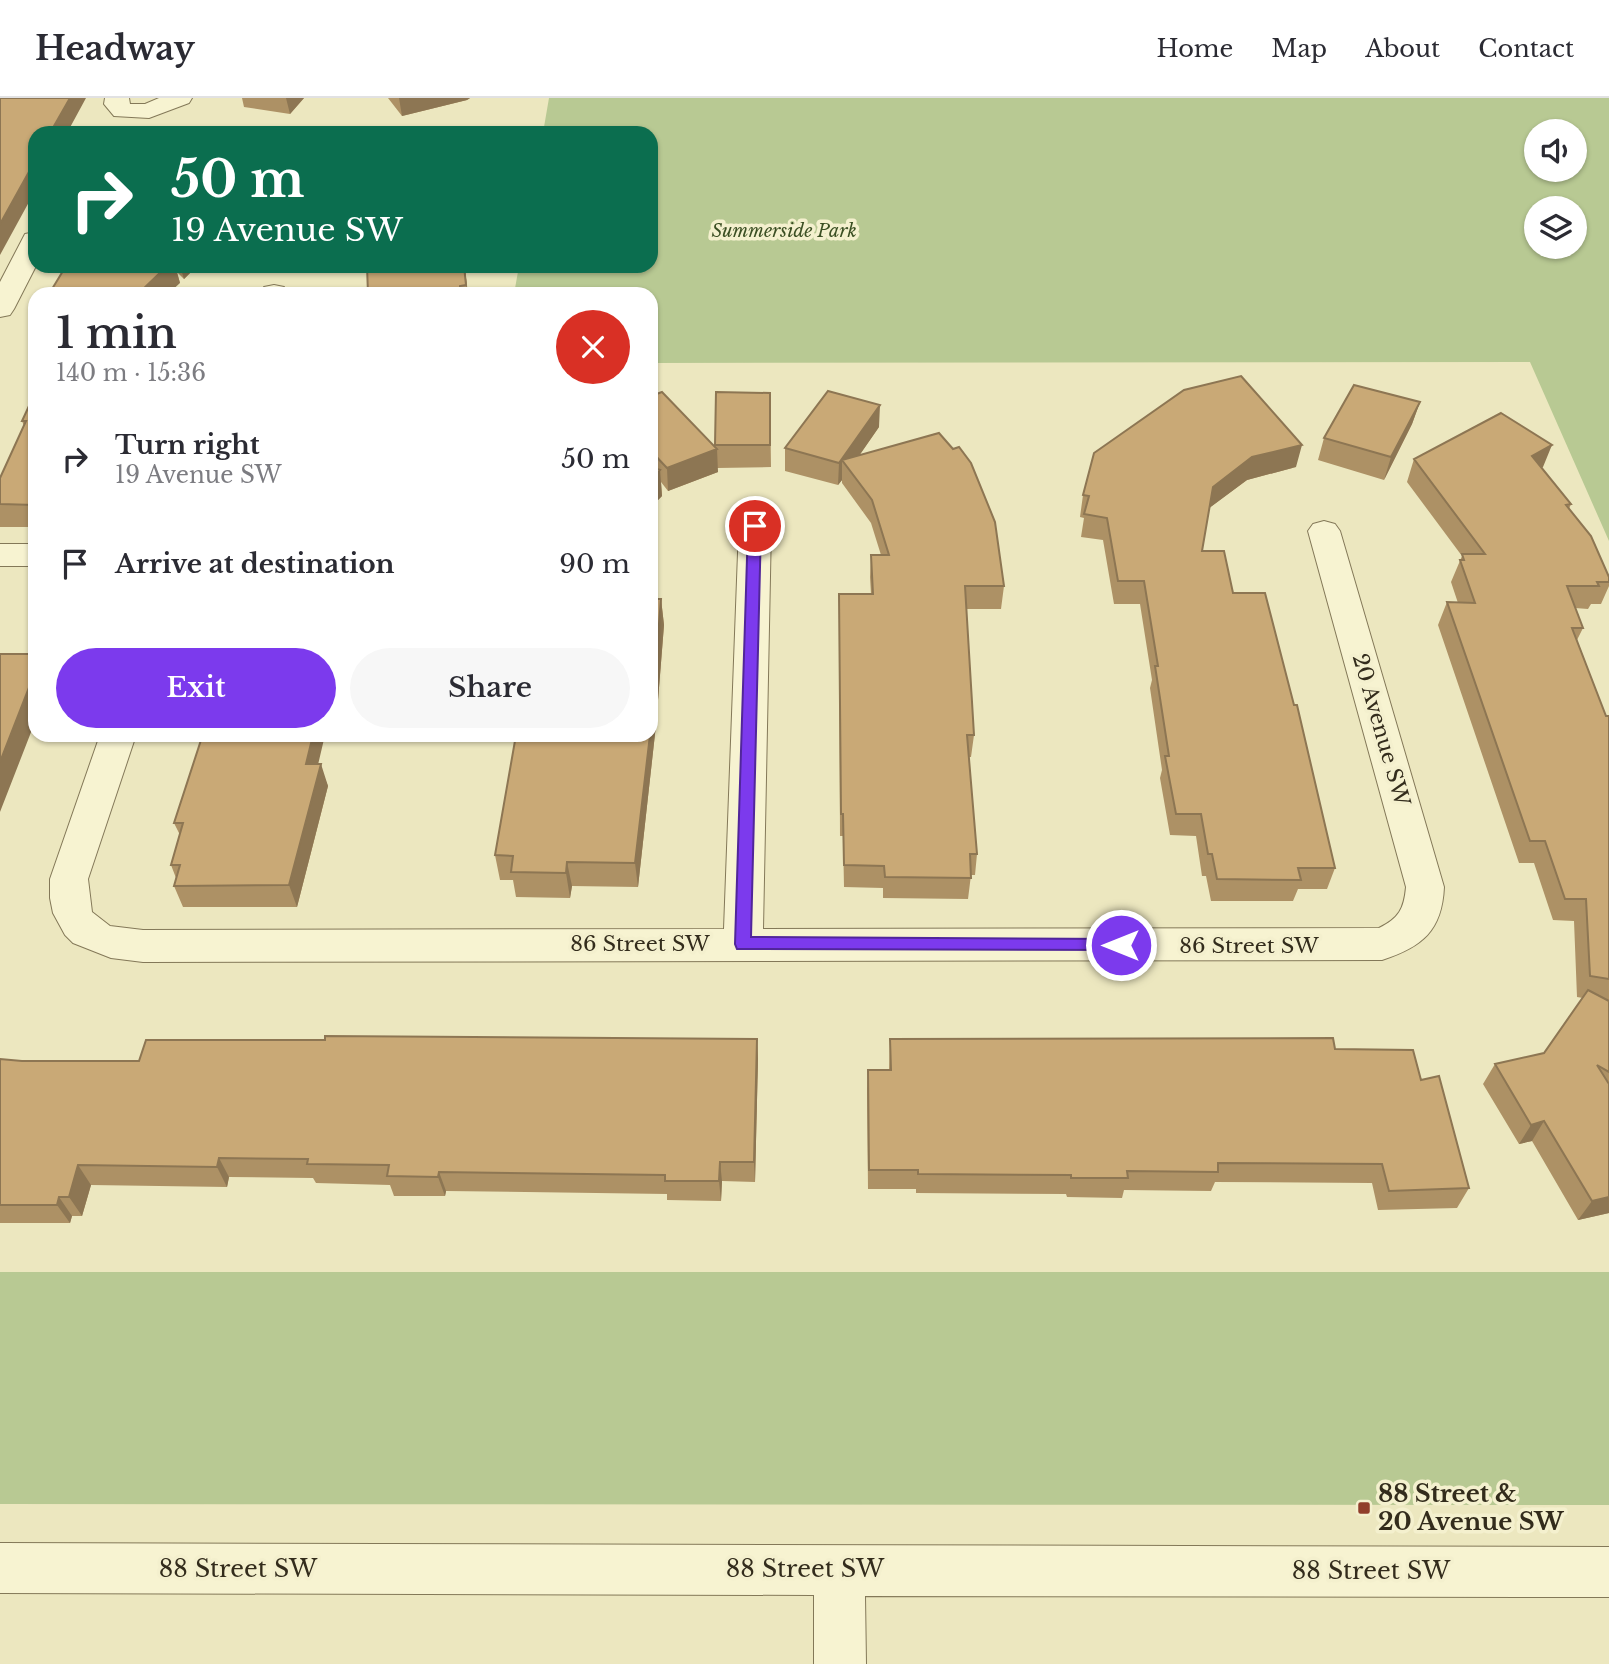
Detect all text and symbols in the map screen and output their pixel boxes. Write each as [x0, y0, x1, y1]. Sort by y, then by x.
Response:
text: Headway [35, 28, 195, 69]
text: Home [1157, 34, 1233, 63]
text: Map [1271, 34, 1327, 63]
text: About [1365, 34, 1440, 63]
text: Contact [1478, 34, 1574, 63]
map controls [1524, 119, 1587, 259]
button: sound [1524, 119, 1587, 182]
text: 50 m [171, 149, 304, 210]
icon: right [56, 154, 147, 245]
button: layers [1524, 196, 1587, 259]
text: 19 Avenue SW [171, 210, 403, 250]
park label: Summerside Park [711, 220, 857, 242]
text: 1 min [56, 307, 177, 359]
button: close [556, 310, 630, 384]
text: 140 m · 15:36 [56, 359, 206, 387]
text: Turn right [115, 429, 260, 461]
icon: right [56, 440, 94, 478]
text: 50 m [561, 443, 630, 475]
text: 19 Avenue SW [115, 461, 282, 489]
pin [725, 496, 785, 556]
icon: arrive [736, 507, 774, 545]
icon: arrive [56, 545, 94, 583]
text: Arrive at destination [115, 548, 395, 580]
text: 90 m [559, 548, 630, 580]
button: Exit [56, 648, 336, 728]
button: Share [350, 648, 630, 728]
street label: 20 Avenue SW [1347, 651, 1415, 809]
position arrow [1084, 908, 1158, 982]
street label: 86 Street SW [570, 931, 710, 957]
street label: 86 Street SW [1179, 933, 1319, 959]
place label: 88 Street & 20 Avenue SW [1378, 1479, 1564, 1536]
marker: 88 Street & 20 Avenue SW [1356, 1500, 1372, 1516]
street label: 88 Street SW [159, 1554, 318, 1583]
street label: 88 Street SW [726, 1554, 885, 1583]
street label: 88 Street SW [1292, 1556, 1451, 1585]

